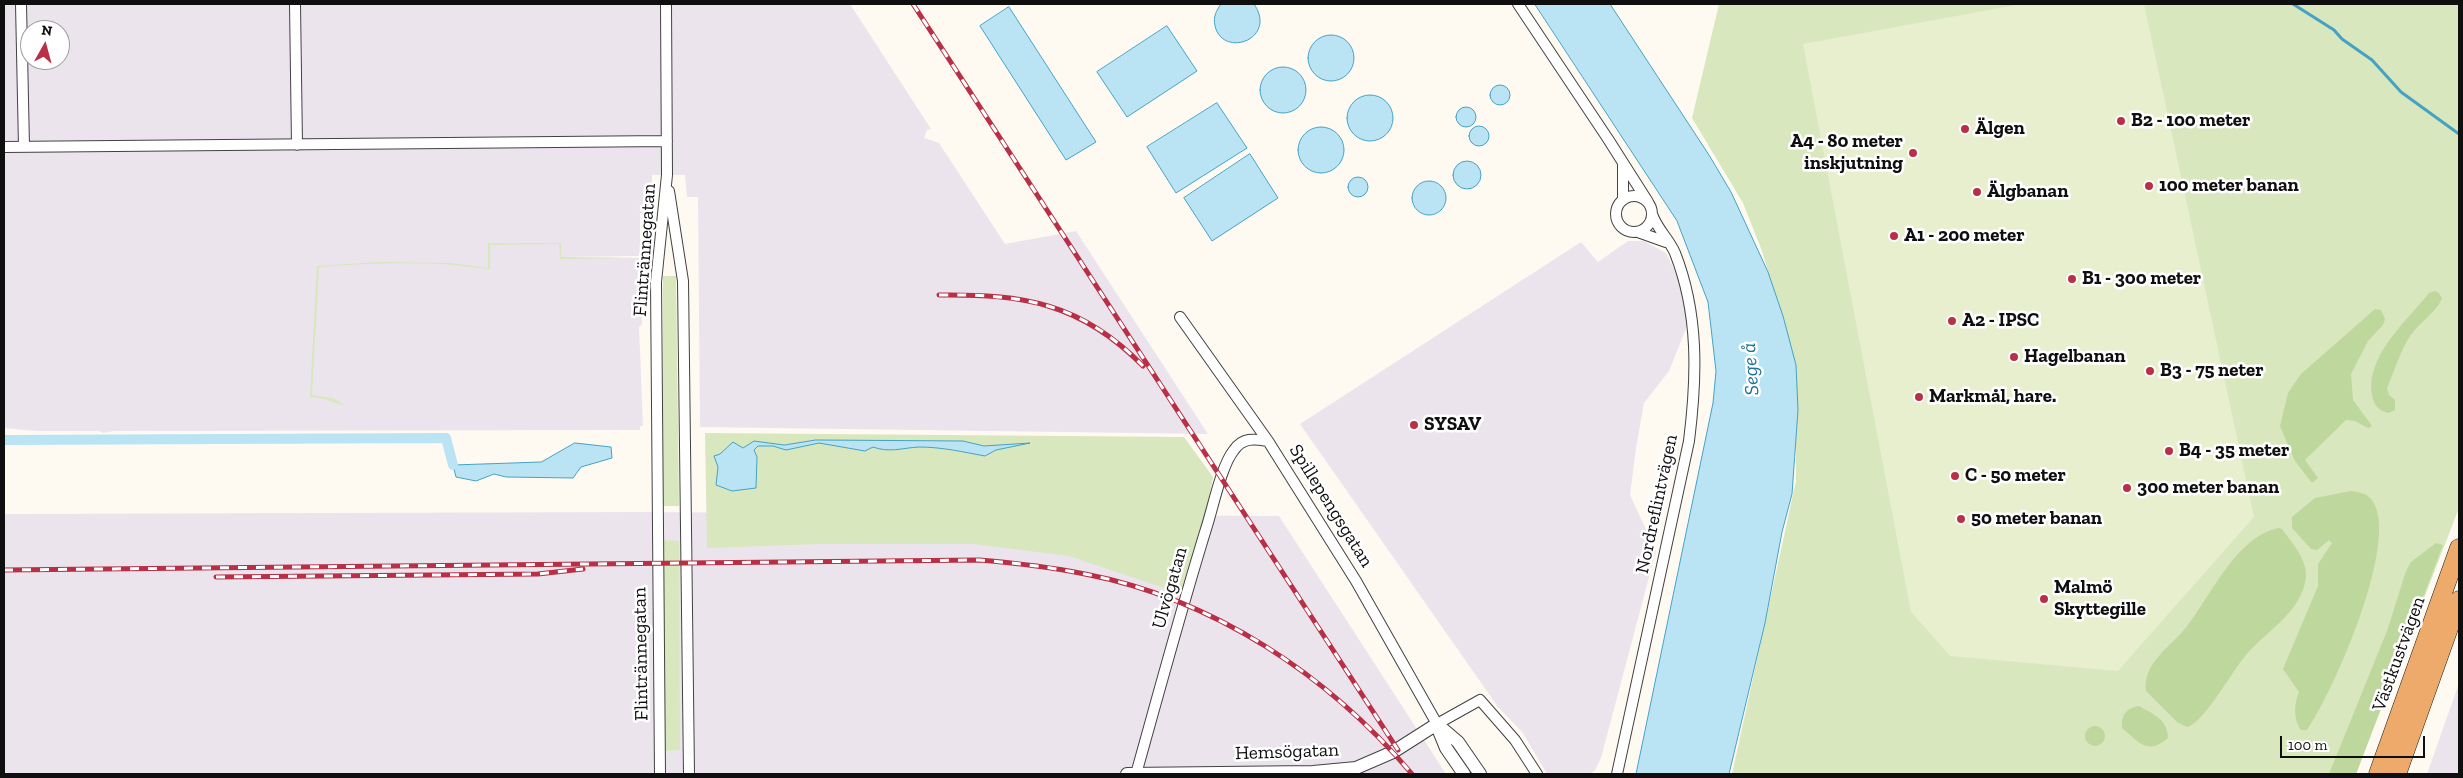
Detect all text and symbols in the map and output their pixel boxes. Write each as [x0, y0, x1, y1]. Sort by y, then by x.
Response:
north arrow [20, 20, 70, 70]
text: N [40, 22, 53, 40]
place label: B2 - 100 meter [2131, 110, 2250, 132]
marker: B2 - 100 meter [2115, 115, 2127, 127]
place label: Älgen [1975, 118, 2025, 140]
marker: Älgen [1959, 123, 1971, 135]
place label: A4 - 80 meter inskjutning [1790, 131, 1903, 175]
marker: A4 - 80 meter inskjutning [1907, 147, 1919, 159]
place label: 100 meter banan [2159, 175, 2299, 197]
marker: 100 meter banan [2143, 180, 2155, 192]
place label: Älgbanan [1987, 181, 2068, 203]
street label: Flintrännegatan [629, 183, 661, 317]
marker: Älgbanan [1971, 186, 1983, 198]
place label: A1 - 200 meter [1904, 225, 2025, 247]
marker: A1 - 200 meter [1888, 230, 1900, 242]
place label: B1 - 300 meter [2082, 268, 2201, 290]
marker: B1 - 300 meter [2066, 273, 2078, 285]
place label: A2 - IPSC [1962, 310, 2039, 332]
marker: A2 - IPSC [1946, 315, 1958, 327]
water label: Sege å [1737, 342, 1765, 396]
place label: Hagelbanan [2024, 346, 2126, 368]
marker: Hagelbanan [2008, 351, 2020, 363]
place label: B3 - 75 neter [2160, 360, 2264, 382]
marker: B3 - 75 neter [2144, 365, 2156, 377]
place label: Markmål, hare. [1929, 386, 2056, 408]
marker: Markmål, hare. [1913, 391, 1925, 403]
place label: SYSAV [1424, 414, 1481, 436]
marker: SYSAV [1408, 419, 1420, 431]
street label: Nordreflintvägen [1631, 432, 1683, 576]
street label: Spillepengsgatan [1284, 440, 1378, 572]
place label: B4 - 35 meter [2179, 440, 2289, 462]
marker: B4 - 35 meter [2163, 445, 2175, 457]
place label: C - 50 meter [1965, 465, 2066, 487]
marker: C - 50 meter [1949, 470, 1961, 482]
place label: 300 meter banan [2137, 477, 2279, 499]
marker: 300 meter banan [2121, 482, 2133, 494]
place label: 50 meter banan [1971, 508, 2102, 530]
marker: 50 meter banan [1955, 513, 1967, 525]
street label: Ulvögatan [1147, 544, 1193, 632]
place label: Malmö Skyttegille [2054, 577, 2146, 621]
street label: Flintrännegatan [628, 587, 654, 721]
marker: Malmö Skyttegille [2038, 593, 2050, 605]
street label: Västkustvägen [2368, 593, 2430, 715]
scale bar [2283, 726, 2428, 758]
text: 100 m [2288, 736, 2327, 754]
street label: Hemsögatan [1235, 739, 1339, 765]

